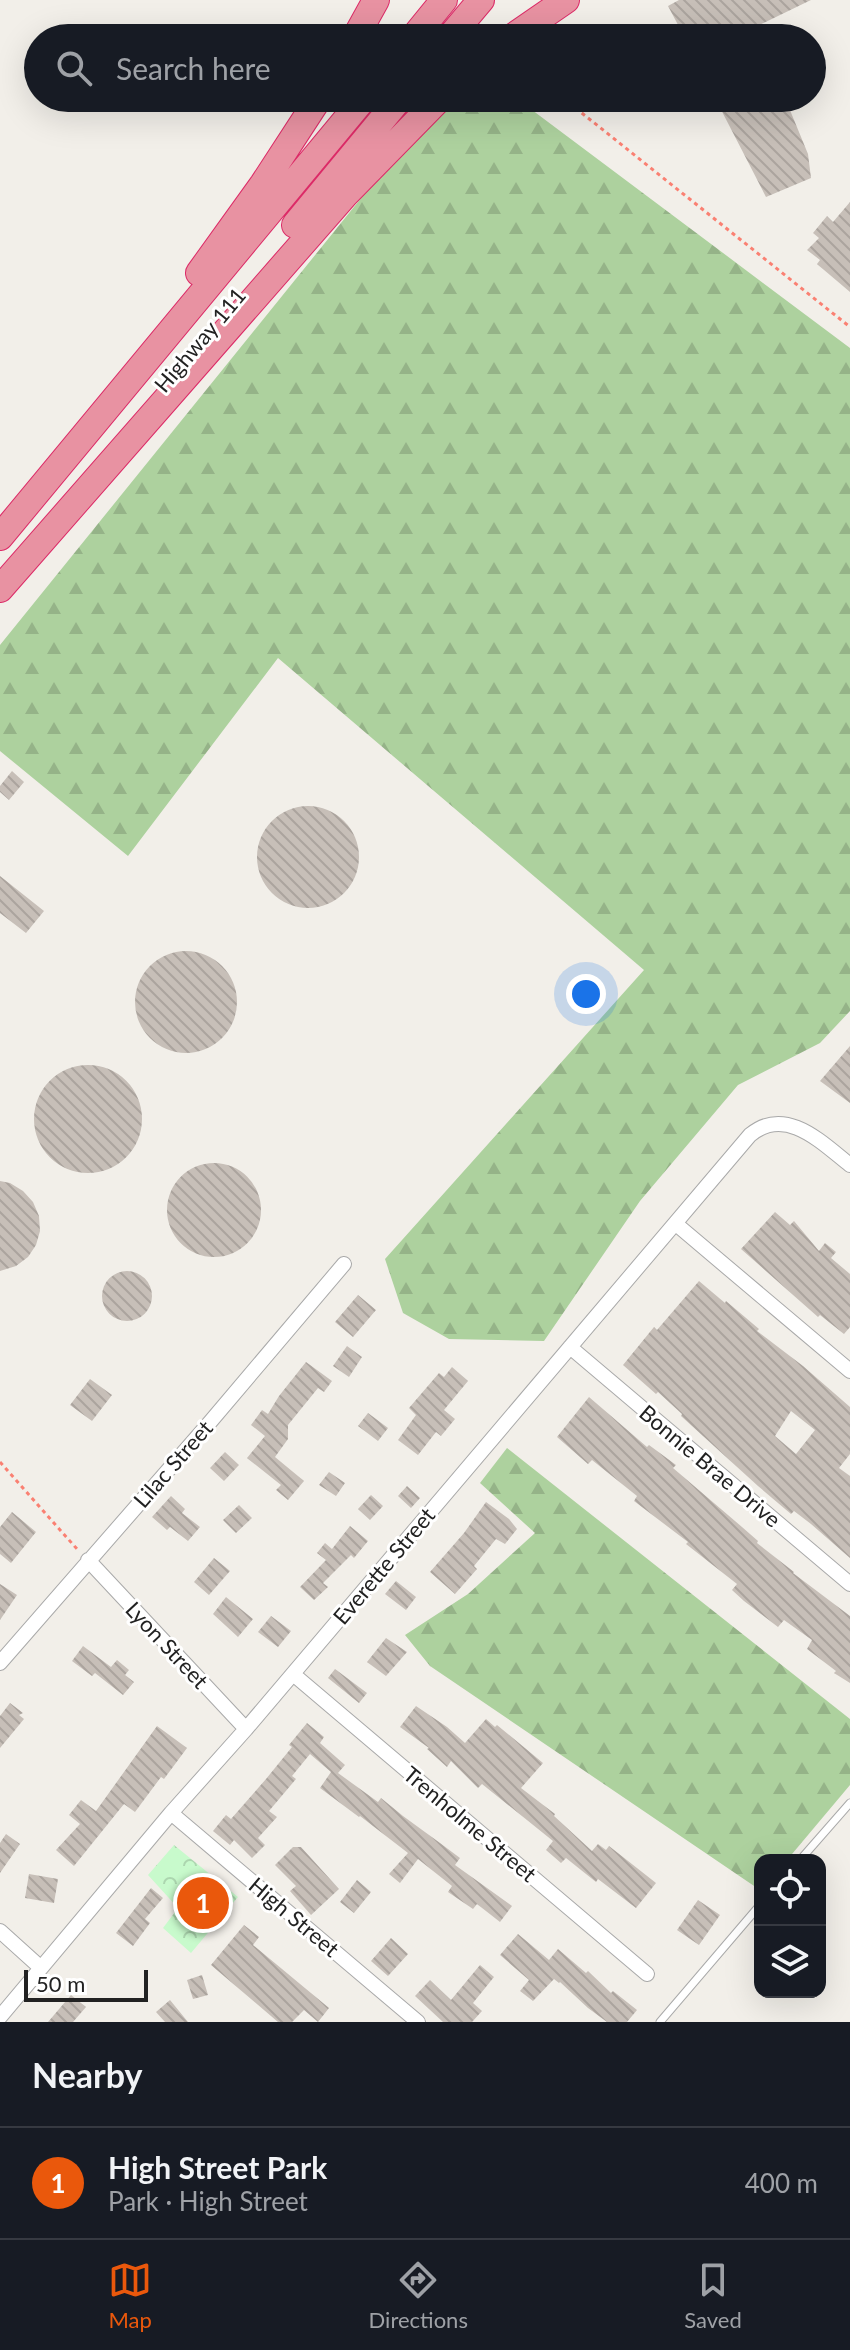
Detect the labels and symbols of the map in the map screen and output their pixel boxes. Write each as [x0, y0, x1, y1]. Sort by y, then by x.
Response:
street label: Highway 111 [148, 282, 251, 397]
your location [566, 974, 606, 1014]
street label: Bonnie Brae Drive [634, 1399, 786, 1533]
street label: Lilac Street [127, 1414, 218, 1513]
street label: Everette Street [327, 1502, 440, 1630]
street label: Lyon Street [120, 1596, 214, 1694]
street label: Trenholme Street [398, 1760, 542, 1887]
street label: High Street [244, 1871, 345, 1962]
pin: 1 [177, 1873, 229, 1933]
scale bar [24, 1966, 148, 2002]

